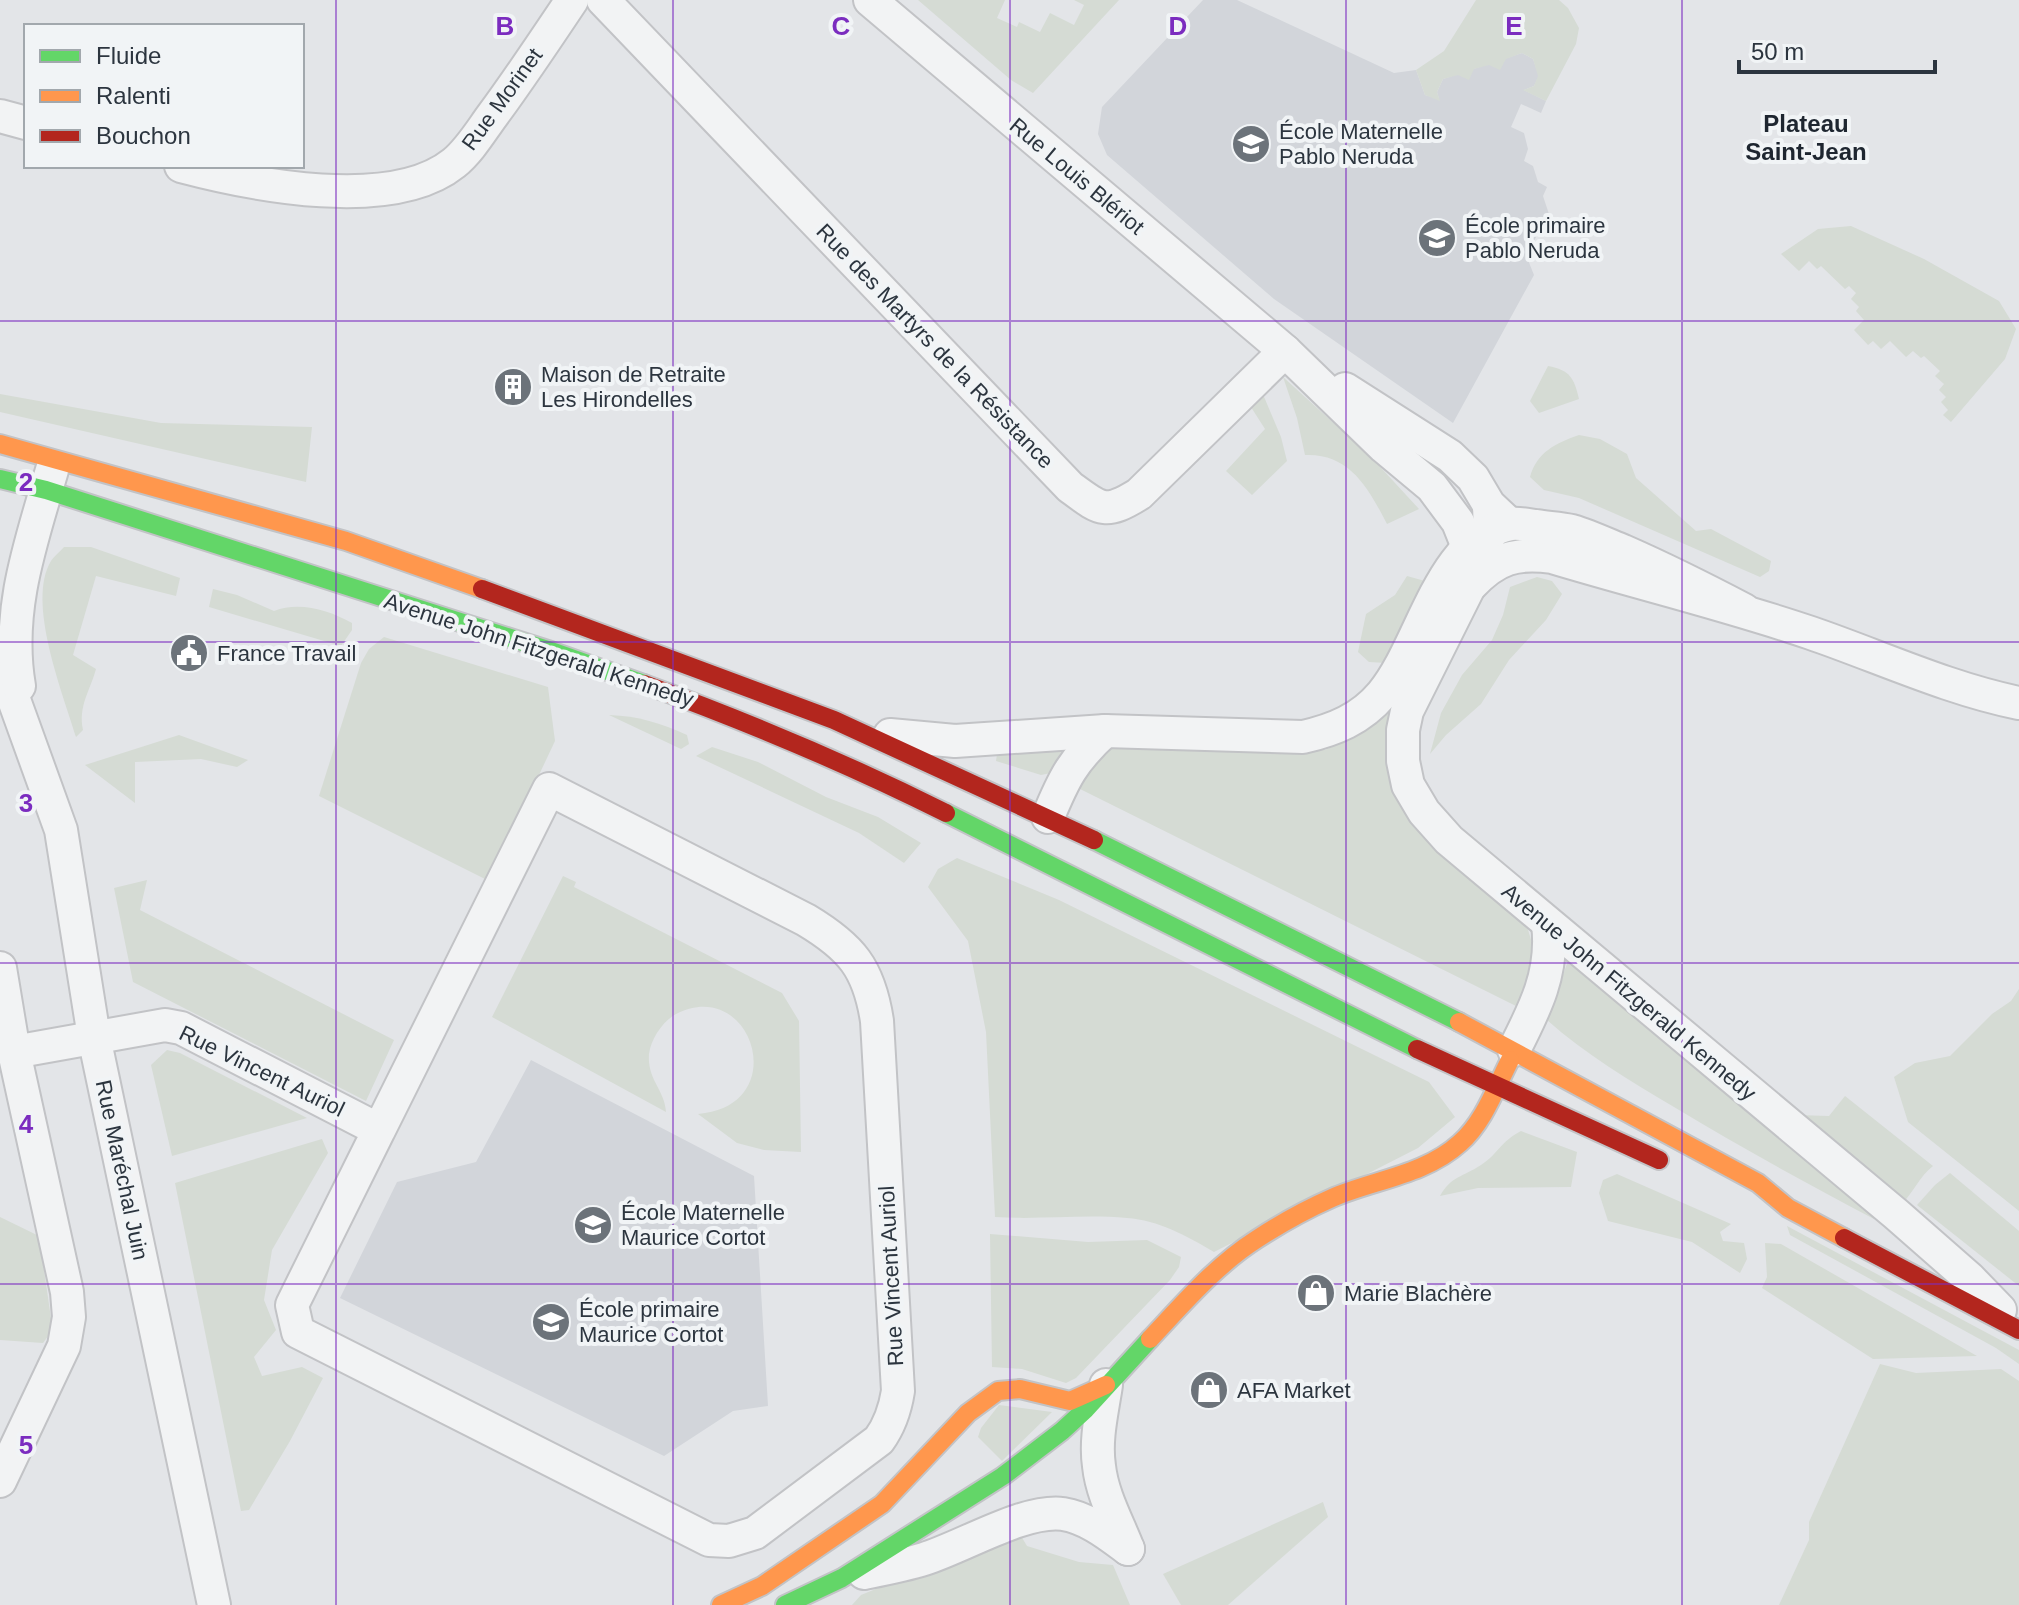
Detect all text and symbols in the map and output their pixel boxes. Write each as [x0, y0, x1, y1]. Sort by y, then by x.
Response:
text: B [496, 11, 514, 41]
text: C [832, 11, 851, 41]
text: D [1169, 11, 1187, 41]
text: E [1505, 11, 1523, 41]
legend [24, 24, 304, 168]
scale bar [1739, 24, 1935, 74]
text: 50 m [1751, 38, 1804, 65]
text: Fluide [96, 42, 161, 69]
street label: Rue Morinet [457, 43, 547, 155]
text: Ralenti [96, 82, 171, 109]
district label: Plateau Saint-Jean [1745, 110, 1867, 165]
street label: Rue Louis Blériot [1005, 113, 1149, 239]
place label: École Maternelle Pablo Neruda [1279, 119, 1443, 169]
text: Bouchon [96, 122, 191, 149]
school or university icon: École Maternelle Pablo Neruda [1230, 123, 1272, 165]
place label: École primaire Pablo Neruda [1465, 213, 1606, 263]
school or university icon: École primaire Pablo Neruda [1416, 217, 1458, 259]
street label: Rue des Martyrs de la Résistance [811, 219, 1059, 473]
place label: Maison de Retraite Les Hirondelles [541, 362, 726, 412]
building icon: Maison de Retraite Les Hirondelles [492, 366, 534, 408]
text: 2 [19, 467, 33, 497]
street label: Avenue John Fitzgerald Kennedy [381, 588, 697, 712]
public building icon: France Travail [168, 632, 210, 674]
place label: France Travail [217, 641, 356, 666]
text: 3 [19, 788, 33, 818]
street label: Avenue John Fitzgerald Kennedy [1497, 878, 1761, 1106]
street label: Rue Vincent Auriol [175, 1020, 349, 1122]
street label: Rue Maréchal Juin [91, 1078, 153, 1262]
text: 4 [19, 1109, 34, 1139]
street label: Rue Vincent Auriol [874, 1185, 908, 1367]
place label: École Maternelle Maurice Cortot [621, 1200, 785, 1250]
school or university icon: École Maternelle Maurice Cortot [572, 1204, 614, 1246]
shop icon: Marie Blachère [1295, 1272, 1337, 1314]
place label: Marie Blachère [1344, 1281, 1492, 1306]
place label: École primaire Maurice Cortot [579, 1297, 723, 1347]
school or university icon: École primaire Maurice Cortot [530, 1301, 572, 1343]
shop icon: AFA Market [1188, 1369, 1230, 1411]
place label: AFA Market [1237, 1378, 1351, 1403]
text: 5 [19, 1430, 33, 1460]

